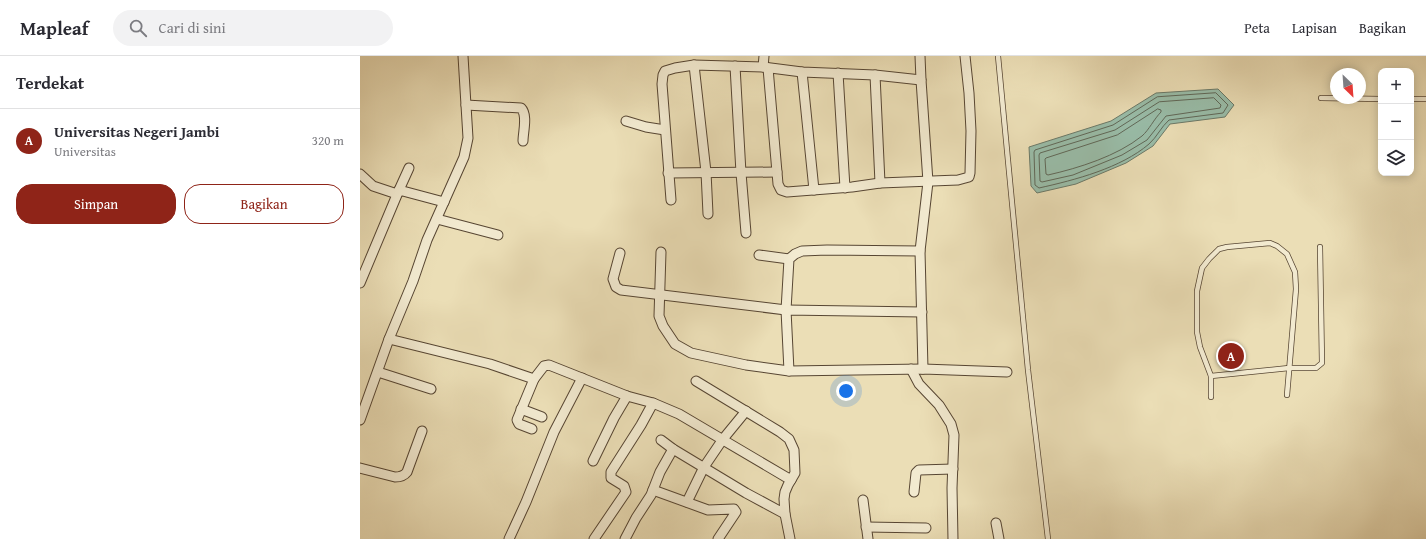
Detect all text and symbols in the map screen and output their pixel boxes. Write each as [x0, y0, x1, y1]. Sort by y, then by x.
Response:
search box [113, 10, 393, 46]
text: Mapleaf [20, 14, 89, 42]
icon: search [127, 17, 149, 39]
text: Cari di sini [159, 17, 226, 38]
text: Peta [1244, 18, 1270, 38]
text: Lapisan [1292, 18, 1337, 38]
text: Bagikan [1359, 18, 1406, 38]
north arrow [1330, 68, 1366, 104]
map controls [1378, 68, 1414, 176]
button: + [1378, 68, 1414, 104]
text: Terdekat [16, 70, 84, 95]
button: − [1378, 104, 1414, 140]
text: Universitas Negeri Jambi [54, 121, 220, 142]
text: A [25, 131, 33, 150]
text: 320 m [312, 131, 344, 150]
button: layers [1378, 140, 1414, 176]
text: Universitas [54, 142, 116, 161]
button: Simpan [16, 184, 176, 224]
button: Bagikan [184, 184, 344, 224]
pin: A [1218, 341, 1244, 371]
your location [836, 381, 856, 401]

